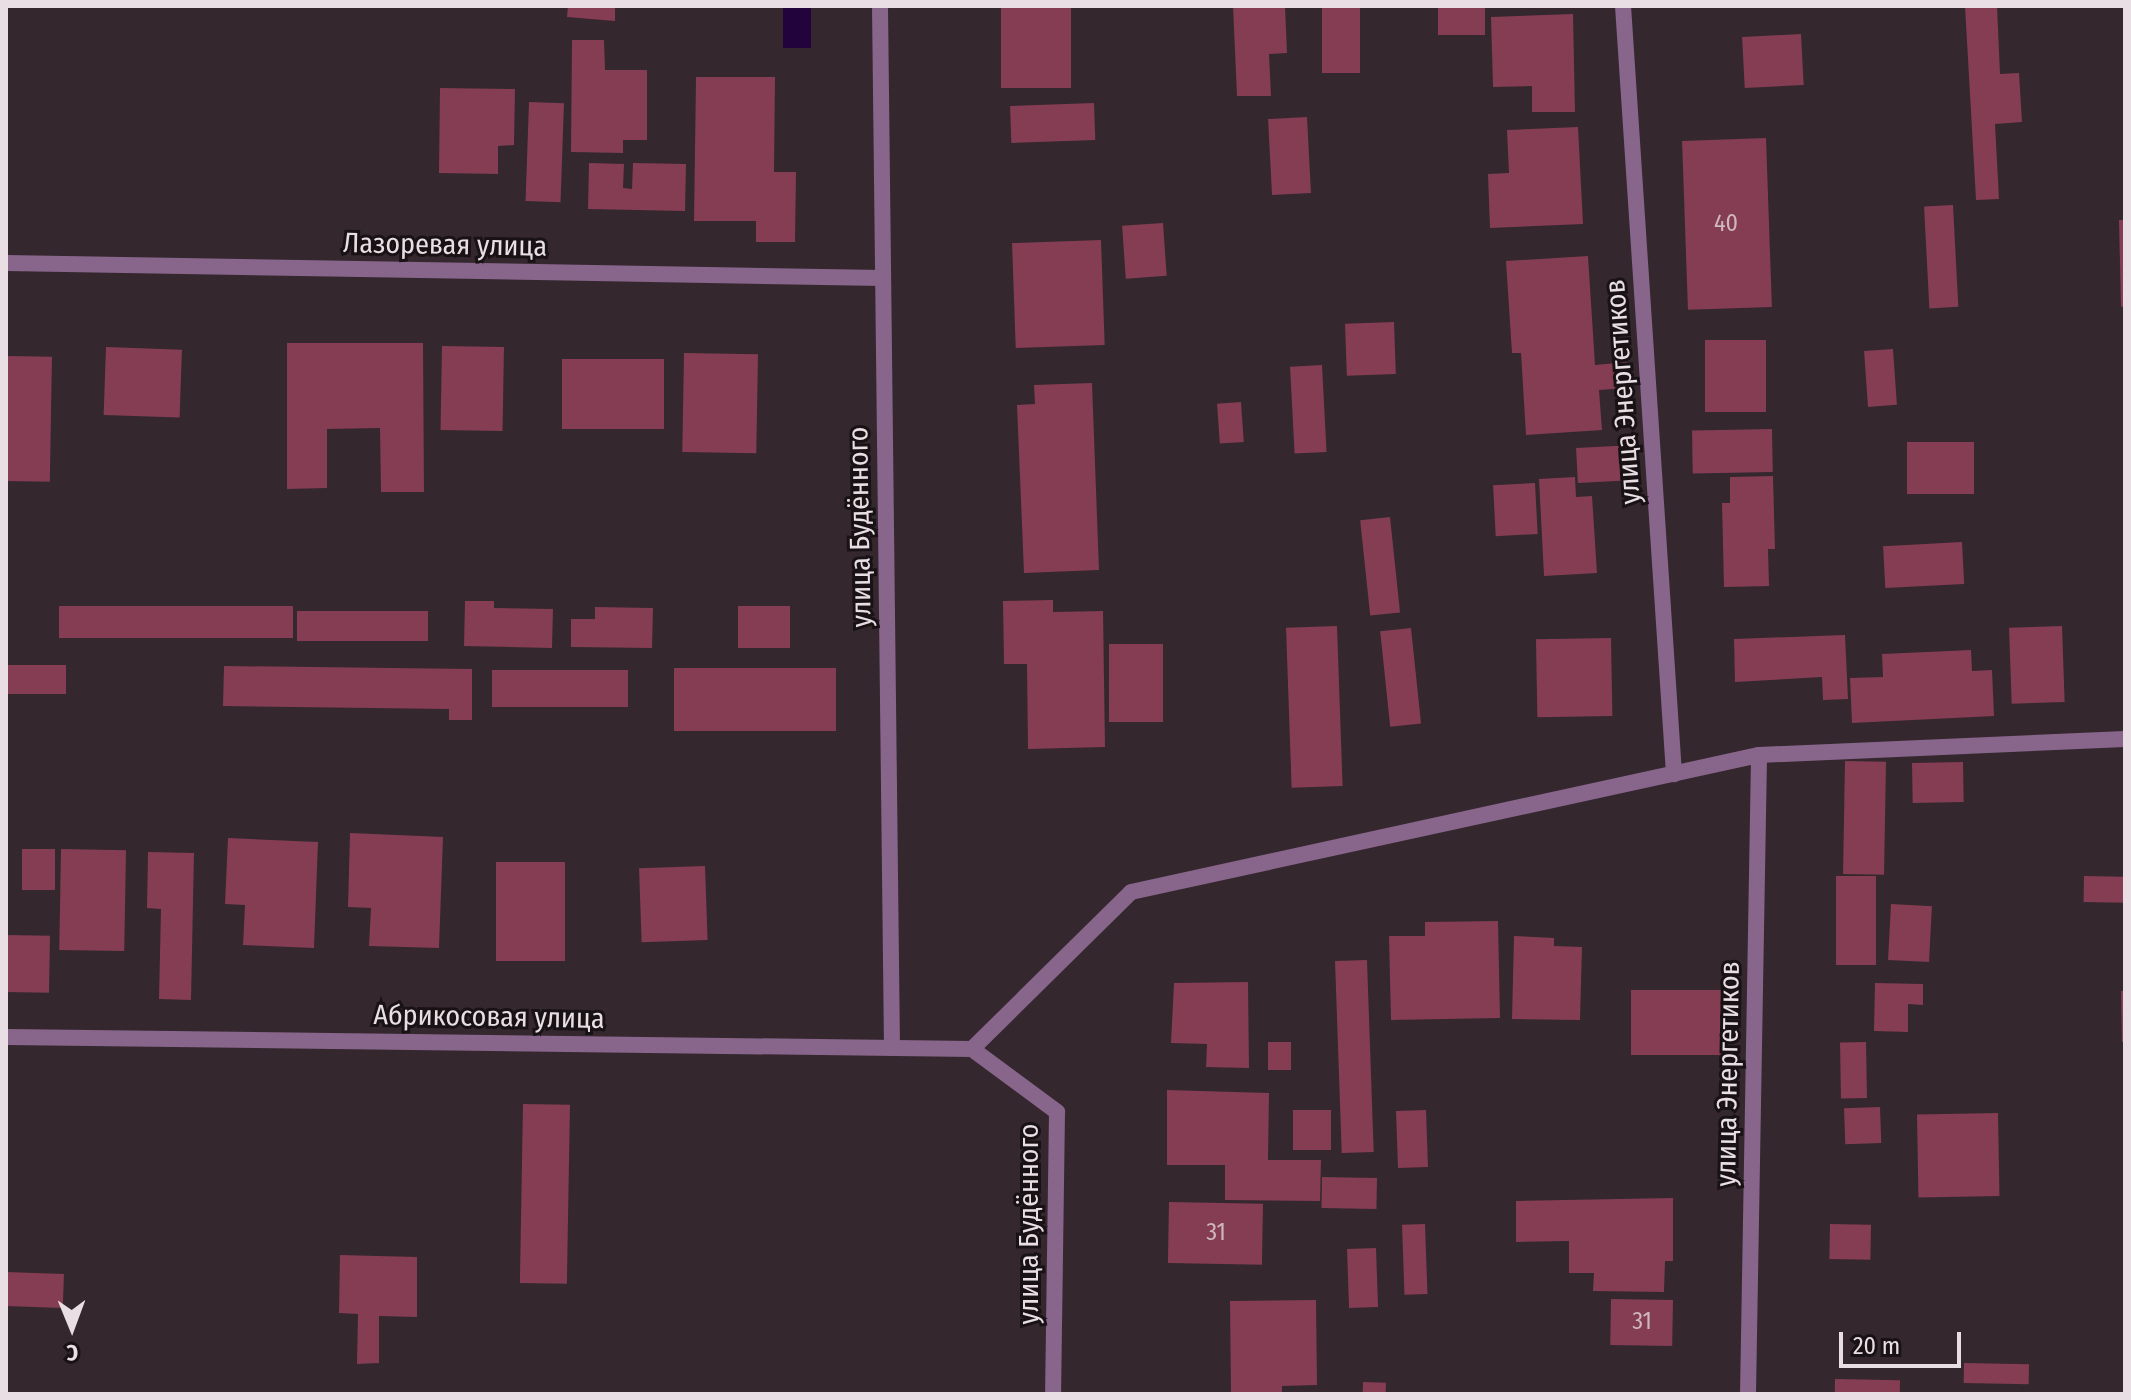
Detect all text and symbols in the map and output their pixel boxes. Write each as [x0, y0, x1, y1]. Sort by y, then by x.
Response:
house number: 40 [1714, 210, 1738, 238]
street label: Лазоревая улица [343, 226, 547, 264]
street label: улица Энергетиков [1598, 278, 1648, 506]
street label: улица Будённого [841, 426, 879, 628]
street label: улица Энергетиков [1709, 961, 1747, 1187]
street label: Абрикосовая улица [373, 998, 605, 1036]
street label: улица Будённого [1012, 1124, 1046, 1324]
house number: 31 [1206, 1219, 1226, 1247]
north arrow [32, 1288, 112, 1368]
house number: 31 [1632, 1308, 1652, 1336]
scale bar [1843, 1316, 1965, 1366]
text: 20 m [1853, 1332, 1900, 1360]
text: С [66, 1339, 78, 1366]

